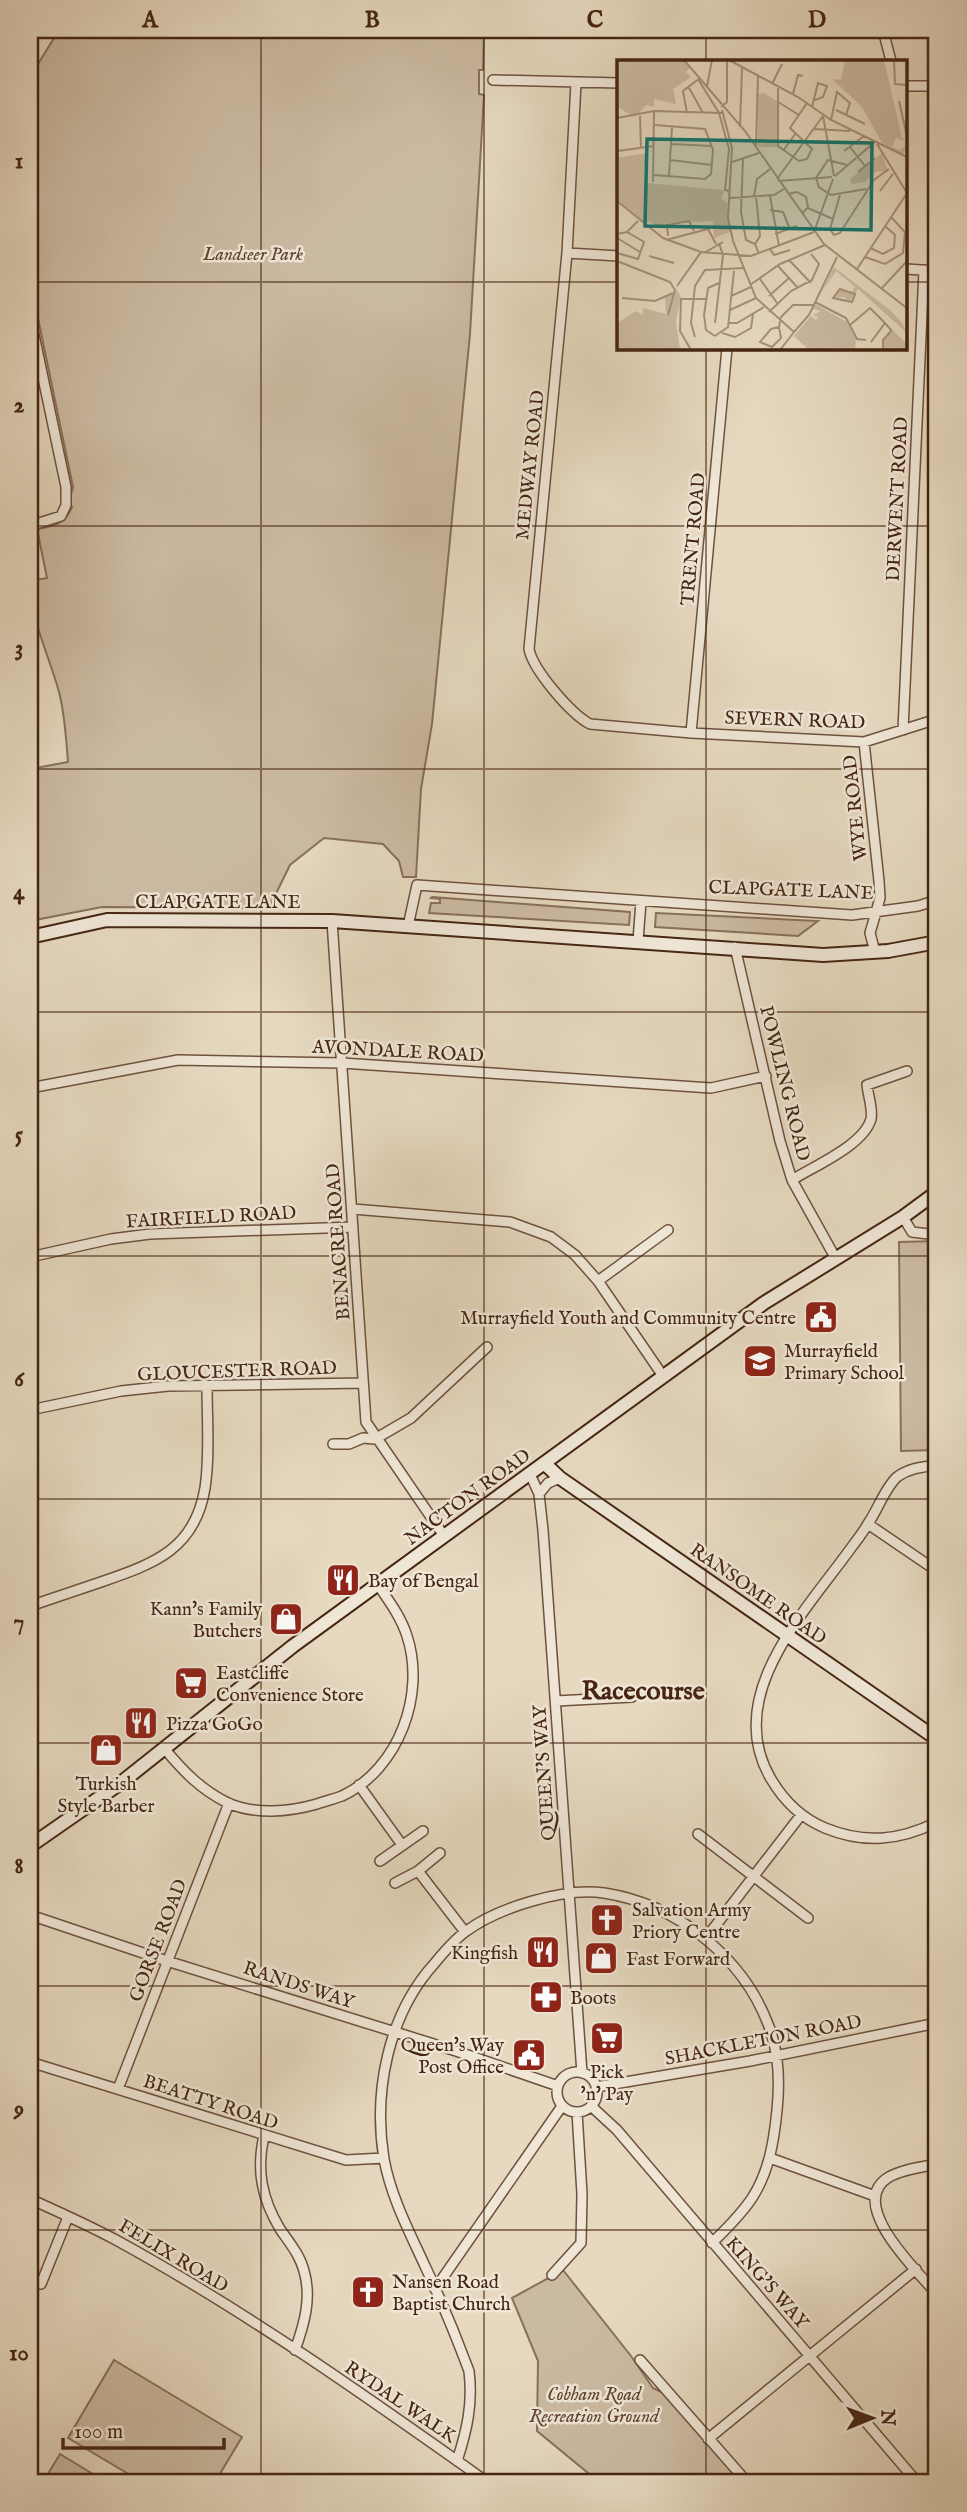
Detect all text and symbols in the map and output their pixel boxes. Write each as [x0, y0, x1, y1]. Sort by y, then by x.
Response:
text: A [141, 6, 159, 35]
text: B [364, 6, 380, 35]
text: C [587, 6, 604, 35]
text: D [808, 6, 826, 35]
inset map [617, 60, 908, 350]
text: 1 [15, 147, 23, 176]
park label: Landseer Park [202, 243, 303, 267]
street label: MEDWAY ROAD [511, 389, 551, 541]
text: 2 [14, 391, 25, 420]
street label: DERWENT ROAD [882, 416, 914, 582]
street label: TRENT ROAD [676, 472, 712, 607]
text: 3 [15, 634, 23, 663]
street label: SEVERN ROAD [724, 707, 866, 735]
street label: WYE ROAD [838, 754, 873, 862]
street label: CLAPGATE LANE [708, 876, 874, 906]
text: 4 [13, 878, 25, 907]
street label: CLAPGATE LANE [135, 891, 301, 915]
street label: POWLING ROAD [753, 1003, 815, 1164]
street label: AVONDALE ROAD [310, 1035, 484, 1068]
text: 5 [15, 1121, 24, 1150]
street label: BENACRE ROAD [322, 1163, 356, 1321]
street label: FAIRFIELD ROAD [125, 1202, 297, 1234]
public building icon: Murrayfield Youth and Community Centre [802, 1298, 840, 1336]
place label: Murrayfield Youth and Community Centre [460, 1307, 796, 1331]
place label: Murrayfield Primary School [784, 1340, 905, 1386]
school or university icon: Murrayfield Primary School [741, 1342, 779, 1380]
street label: GLOUCESTER ROAD [137, 1357, 337, 1387]
text: 6 [14, 1365, 25, 1394]
street label: NACTON ROAD [401, 1444, 536, 1551]
street label: RANSOME ROAD [685, 1539, 831, 1651]
restaurant icon: Bay of Bengal [324, 1561, 362, 1599]
place label: Bay of Bengal [368, 1570, 479, 1594]
place label: Kann's Family Butchers [150, 1598, 263, 1644]
shop icon: Kann's Family Butchers [267, 1600, 305, 1638]
text: 7 [14, 1608, 24, 1637]
place label: Eastcliffe Convenience Store [216, 1662, 364, 1708]
supermarket icon: Eastcliffe Convenience Store [172, 1664, 210, 1702]
district label: Racecourse [581, 1675, 705, 1708]
street label: QUEEN'S WAY [528, 1703, 562, 1842]
restaurant icon: Pizza GoGo [122, 1704, 160, 1742]
place label: Pizza GoGo [166, 1713, 263, 1737]
shop icon: Turkish Style Barber [87, 1731, 125, 1769]
place label: Turkish Style Barber [57, 1773, 155, 1819]
text: 8 [14, 1852, 24, 1881]
street label: GORSE ROAD [124, 1876, 193, 2005]
place label: Salvation Army Priory Centre [632, 1899, 752, 1945]
church icon: Salvation Army Priory Centre [588, 1901, 626, 1939]
restaurant icon: Kingfish [524, 1933, 562, 1971]
shop icon: Fast Forward [582, 1939, 620, 1977]
place label: Kingfish [451, 1942, 518, 1966]
place label: Fast Forward [626, 1948, 731, 1972]
street label: RANDS WAY [240, 1957, 358, 2015]
pharmacy icon: Boots [527, 1978, 565, 2016]
place label: Boots [570, 1987, 616, 2011]
street label: SHACKLETON ROAD [663, 2010, 864, 2072]
supermarket icon: Pick 'n' Pay [588, 2019, 626, 2057]
place label: Queen's Way Post Office [401, 2034, 505, 2080]
public building icon: Queen's Way Post Office [510, 2036, 548, 2074]
place label: Pick 'n' Pay [581, 2061, 634, 2107]
street label: BEATTY ROAD [140, 2070, 281, 2136]
text: 9 [13, 2095, 24, 2124]
street label: FELIX ROAD [114, 2215, 232, 2299]
street label: KING'S WAY [720, 2232, 814, 2335]
place label: Nansen Road Baptist Church [392, 2271, 511, 2317]
church icon: Nansen Road Baptist Church [349, 2273, 387, 2311]
text: 10 [9, 2339, 29, 2368]
street label: RYDAL WALK [339, 2356, 461, 2449]
north arrow [838, 2382, 908, 2452]
park label: Cobham Road Recreation Ground [529, 2383, 660, 2429]
scale bar [63, 2407, 224, 2451]
text: N [875, 2408, 899, 2427]
text: 100 m [74, 2419, 123, 2446]

